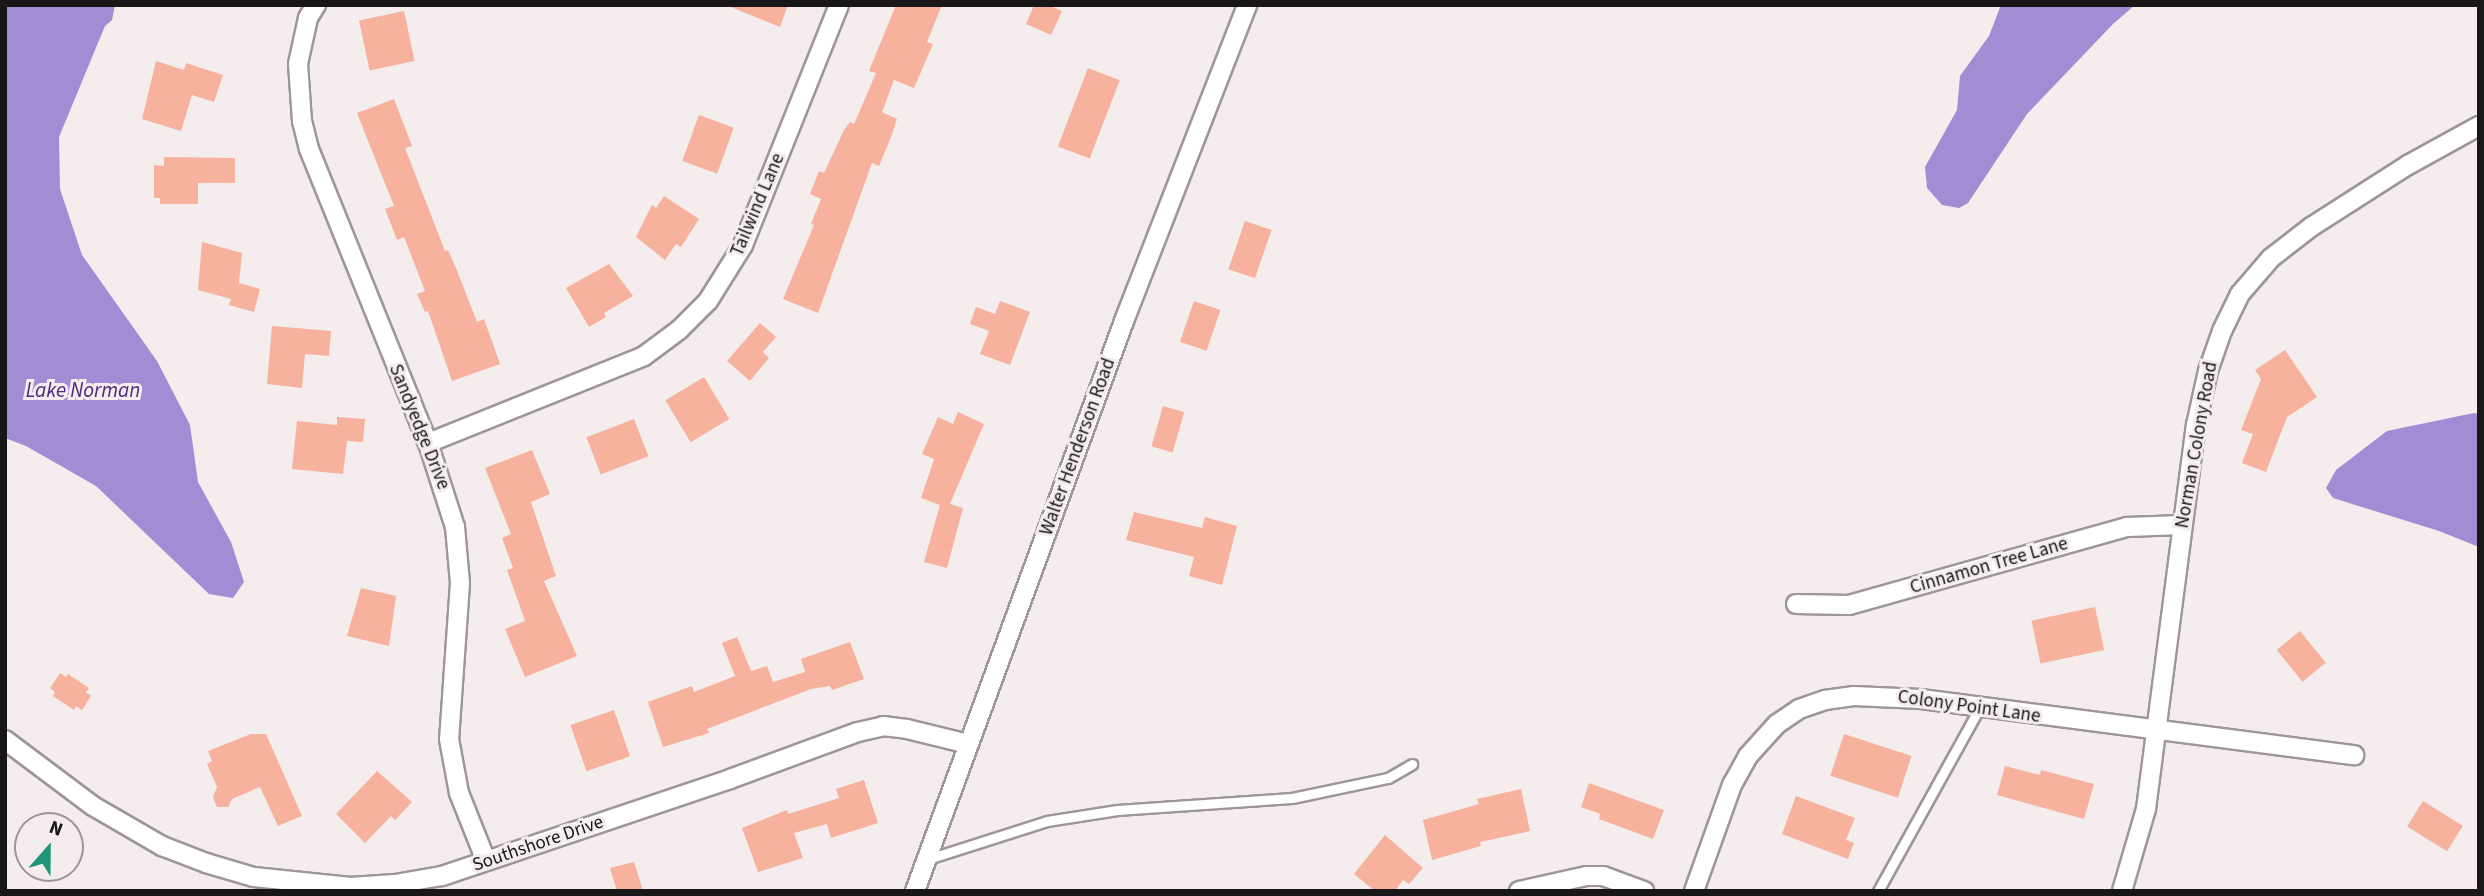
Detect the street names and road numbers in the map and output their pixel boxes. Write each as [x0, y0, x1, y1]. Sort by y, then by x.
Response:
street label: Tailwind Lane [726, 150, 790, 260]
street label: Walter Henderson Road [1035, 355, 1121, 539]
street label: Norman Colony Road [2171, 360, 2223, 530]
street label: Sandyedge Drive [383, 361, 455, 493]
street label: Cinnamon Tree Lane [1907, 533, 2071, 599]
street label: Colony Point Lane [1896, 686, 2042, 728]
street label: Southshore Drive [470, 811, 606, 877]

